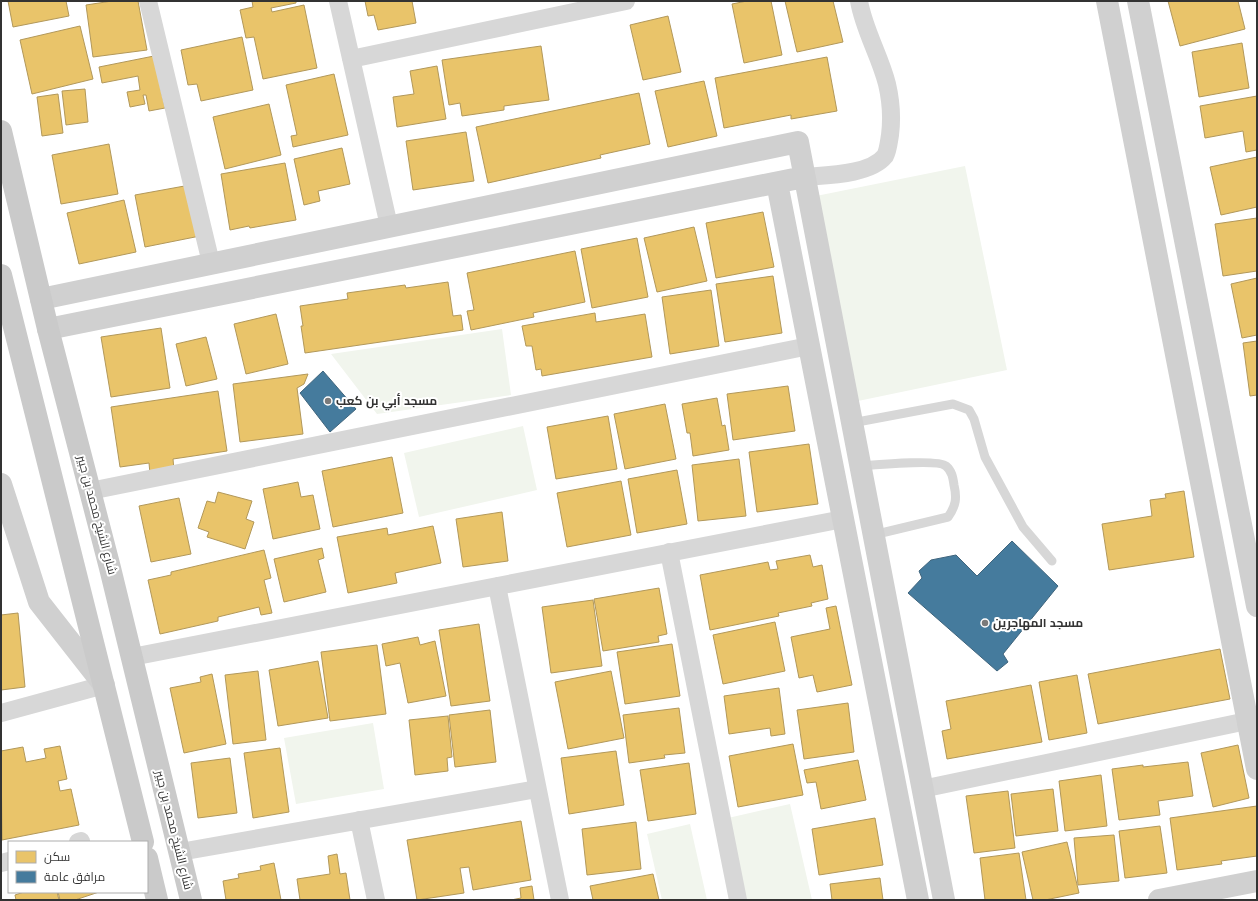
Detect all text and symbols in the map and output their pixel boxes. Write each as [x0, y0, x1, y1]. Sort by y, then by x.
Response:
place label: مسجد أبي بن كعب [336, 393, 437, 411]
marker: مسجد أبي بن كعب [323, 396, 333, 406]
street label: شارع الشيخ محمد بن جبير [73, 453, 121, 576]
place label: مسجد المهاجرين [993, 615, 1083, 631]
marker: مسجد المهاجرين [980, 618, 990, 628]
street label: شارع الشيخ محمد بن جبير [151, 768, 197, 891]
legend [8, 841, 148, 893]
text: سكن [44, 849, 70, 864]
text: مرافق عامة [44, 869, 105, 884]

